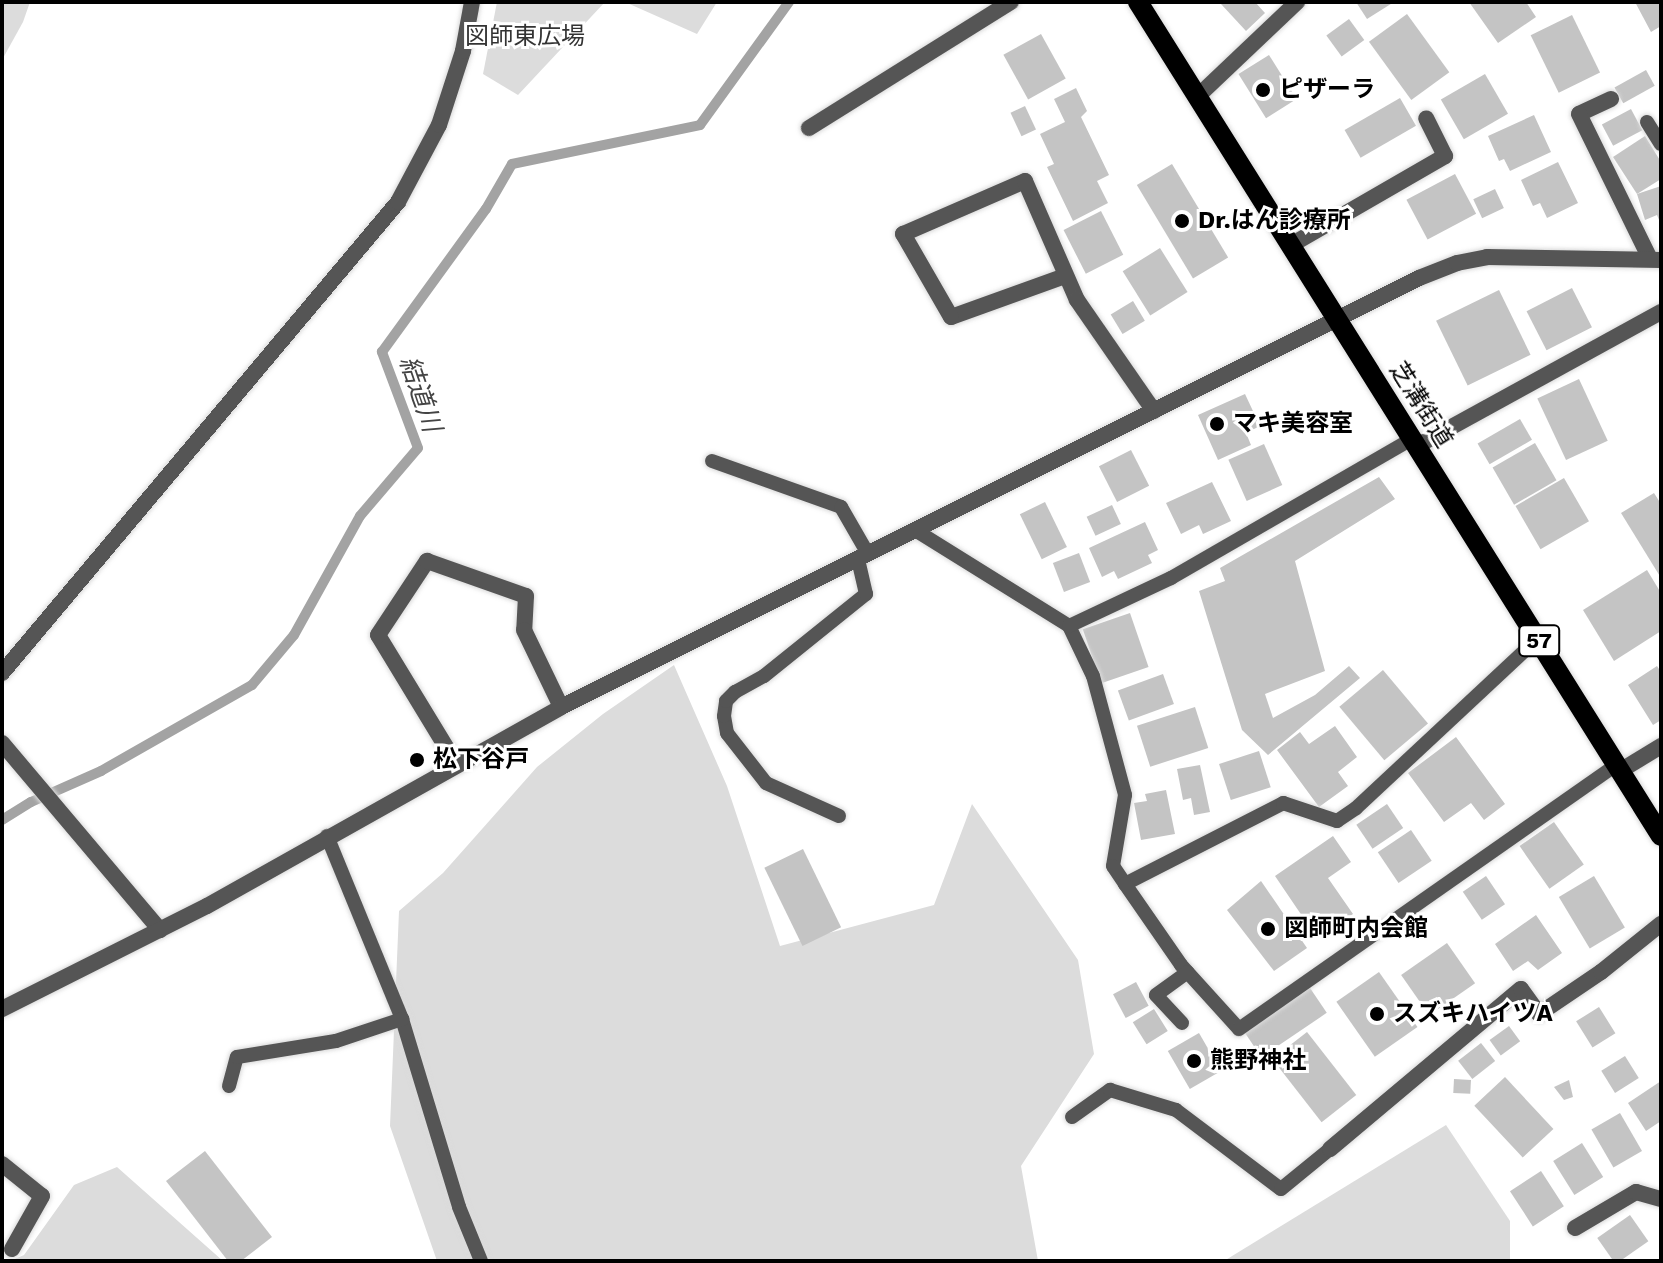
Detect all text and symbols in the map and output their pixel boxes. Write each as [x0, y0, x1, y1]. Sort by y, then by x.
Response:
park label: 図師東広場 [465, 23, 585, 51]
place label: ピザーラ [1279, 76, 1375, 104]
marker: ピザーラ [1254, 81, 1272, 99]
place label: Dr.はん診療所 [1198, 207, 1351, 235]
marker: Dr.はん診療所 [1173, 212, 1191, 230]
water label: 結道川 [393, 352, 447, 436]
street label: 芝溝街道 [1383, 357, 1459, 453]
place label: マキ美容室 [1233, 410, 1353, 438]
marker: マキ美容室 [1208, 415, 1226, 433]
road number: 57 [1517, 623, 1561, 659]
place label: 松下谷戸 [433, 746, 529, 774]
marker: 松下谷戸 [408, 751, 426, 769]
place label: 図師町内会館 [1284, 915, 1428, 943]
marker: 図師町内会館 [1259, 920, 1277, 938]
place label: スズキハイツA [1393, 1000, 1553, 1028]
marker: スズキハイツA [1368, 1005, 1386, 1023]
place label: 熊野神社 [1210, 1047, 1306, 1075]
marker: 熊野神社 [1185, 1052, 1203, 1070]

